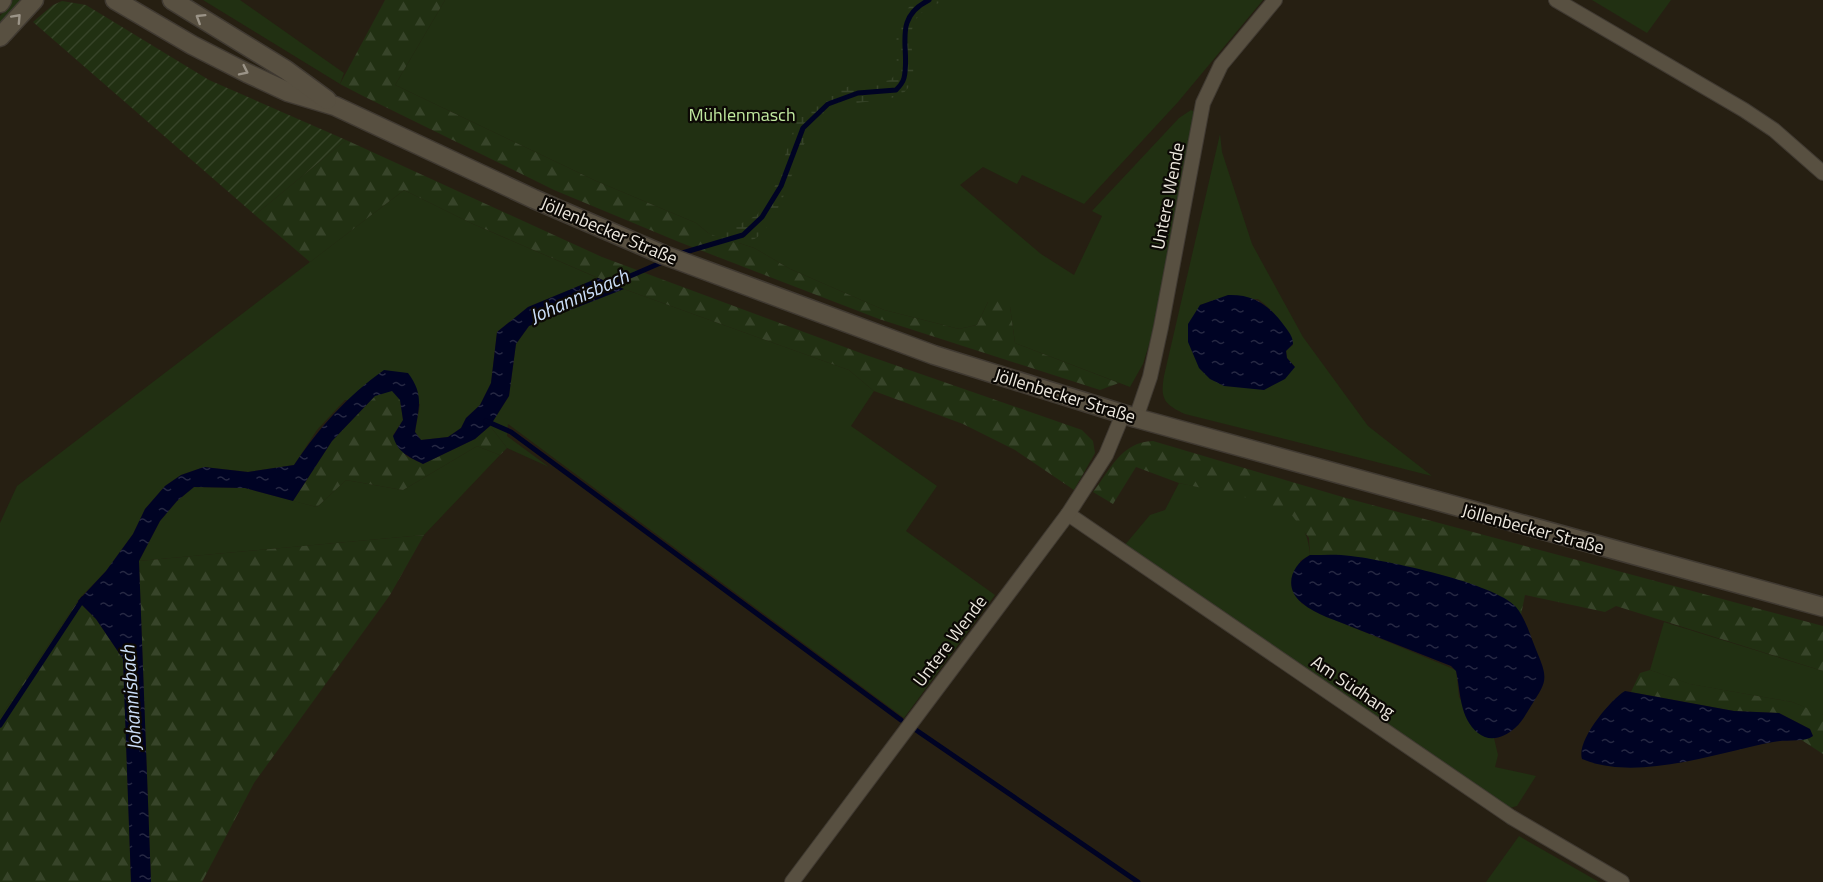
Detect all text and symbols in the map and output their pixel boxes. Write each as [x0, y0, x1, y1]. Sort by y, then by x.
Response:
one-way arrow [196, 13, 206, 25]
one-way arrow [10, 15, 21, 25]
one-way arrow [237, 64, 248, 76]
park label: Mühlenmasch [688, 101, 796, 128]
street label: Untere Wende [1144, 140, 1191, 252]
street label: Jöllenbecker Straße [537, 190, 682, 272]
water label: Johannisbach [524, 259, 634, 331]
street label: Jöllenbecker Straße [991, 361, 1139, 430]
street label: Jöllenbecker Straße [1459, 497, 1607, 560]
street label: Untere Wende [906, 589, 993, 692]
water label: Johannisbach [111, 643, 150, 752]
street label: Am Südhang [1306, 648, 1401, 725]

